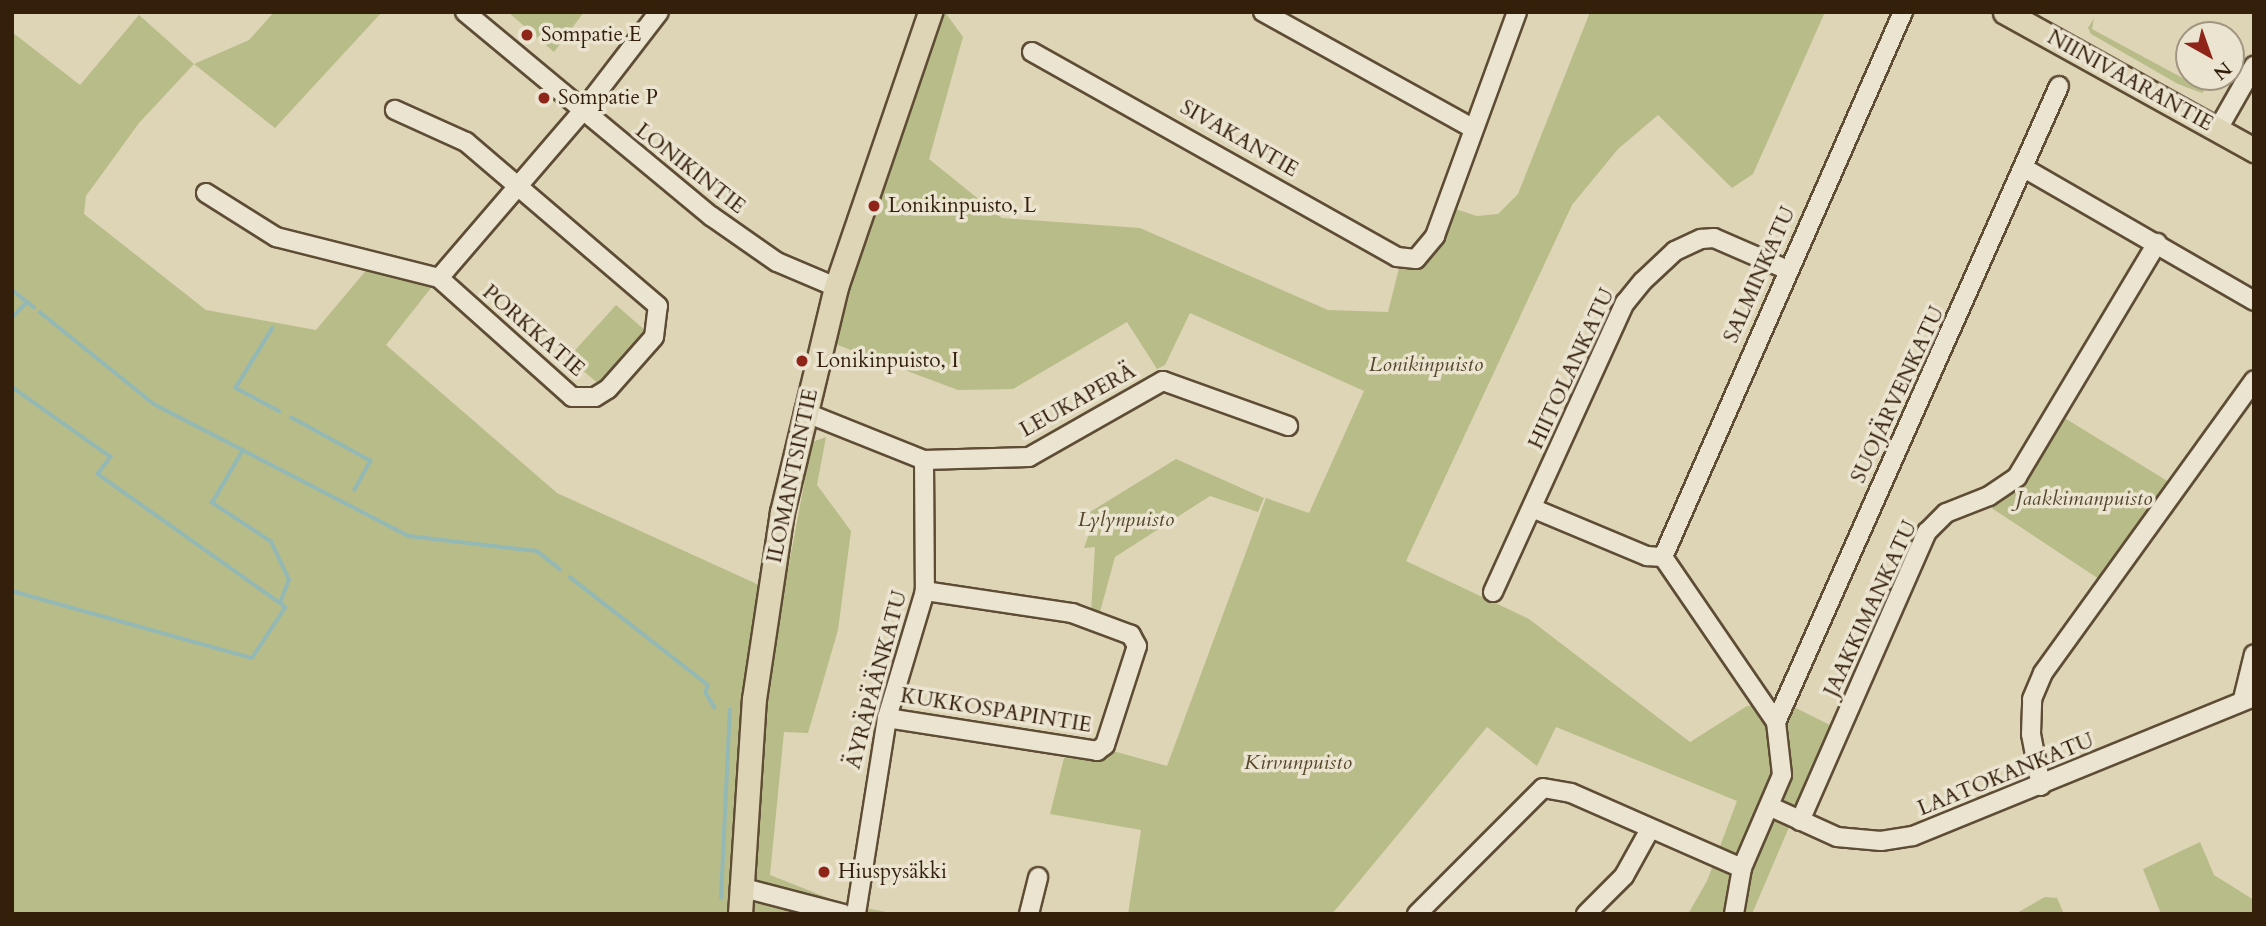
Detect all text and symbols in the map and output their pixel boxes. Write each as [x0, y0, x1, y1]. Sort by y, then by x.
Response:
north arrow [2175, 21, 2245, 91]
place label: Sompatie E [541, 22, 642, 48]
street label: NIINIVAARANTIE [2043, 25, 2217, 137]
marker: Sompatie E [519, 27, 535, 43]
text: N [2208, 55, 2237, 86]
place label: Sompatie P [558, 85, 658, 111]
marker: Sompatie P [536, 90, 552, 106]
street label: SIVAKANTIE [1176, 95, 1302, 183]
street label: LONIKINTIE [630, 118, 750, 220]
place label: Lonikinpuisto, L [888, 193, 1036, 219]
marker: Lonikinpuisto, L [866, 198, 882, 214]
street label: SALMINKATU [1719, 203, 1801, 347]
street label: PORKKATIE [477, 280, 589, 382]
street label: HIITOLANKATU [1524, 285, 1620, 453]
street label: SUOJÄRVENKATU [1846, 303, 1950, 487]
place label: Lonikinpuisto, I [816, 348, 959, 374]
park label: Lonikinpuisto [1369, 352, 1483, 378]
marker: Lonikinpuisto, I [794, 353, 810, 369]
street label: LEUKAPERÄ [1016, 359, 1140, 443]
street label: ILOMANTSINTIE [762, 387, 824, 565]
park label: Jaakkimanpuisto [2015, 486, 2153, 512]
park label: Lylynpuisto [1078, 507, 1174, 533]
street label: JAAKKIMANKATU [1819, 517, 1923, 701]
street label: ÄYRÄPÄÄNKATU [841, 588, 913, 772]
street label: KUKKOSPAPINTIE [899, 683, 1093, 739]
street label: LAATOKANKATU [1914, 728, 2098, 822]
park label: Kirvunpuisto [1244, 750, 1352, 776]
place label: Hiuspysäkki [838, 859, 947, 885]
marker: Hiuspysäkki [816, 864, 832, 880]

